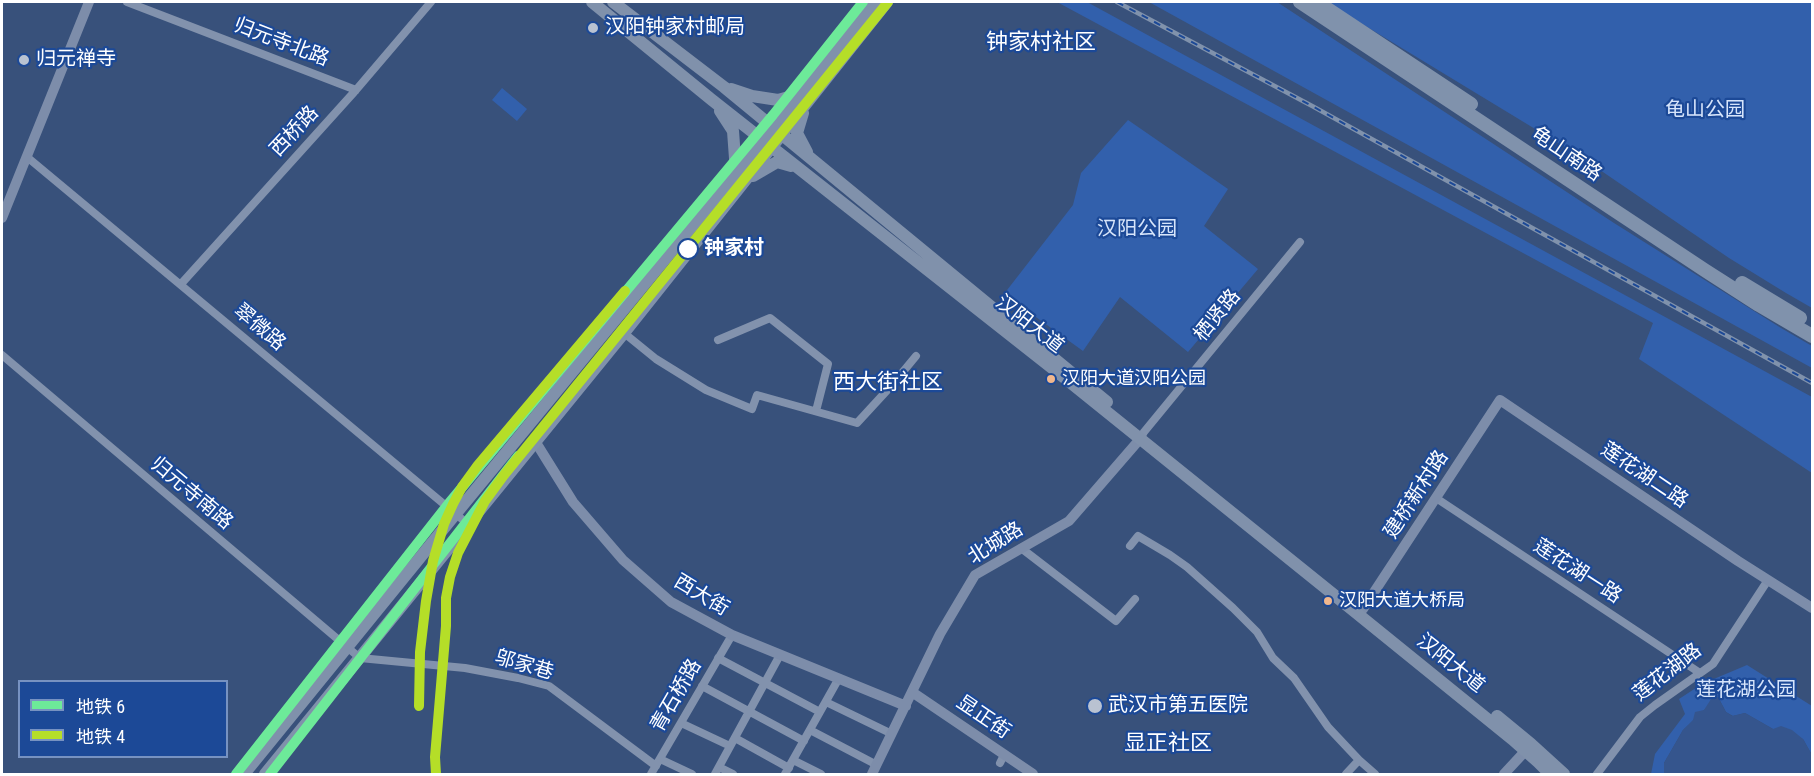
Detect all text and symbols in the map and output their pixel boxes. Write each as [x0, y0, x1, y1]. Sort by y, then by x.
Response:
street label: 归元寺北路 [230, 14, 332, 72]
place label: 汉阳钟家村邮局 [605, 16, 745, 40]
marker: 汉阳钟家村邮局 [586, 21, 600, 35]
district label: 钟家村社区 [986, 30, 1096, 56]
place label: 归元禅寺 [36, 48, 116, 72]
marker: 归元禅寺 [17, 53, 31, 67]
park label: 龟山公园 [1665, 99, 1745, 123]
street label: 西桥路 [266, 102, 324, 162]
street label: 龟山南路 [1526, 123, 1606, 187]
park label: 汉阳公园 [1097, 218, 1177, 242]
place label: 钟家村 [704, 237, 764, 261]
marker: 钟家村 [677, 238, 699, 260]
street label: 栖贤路 [1190, 285, 1246, 347]
street label: 汉阳大道 [990, 291, 1068, 359]
street label: 翠微路 [228, 300, 290, 356]
place label: 汉阳大道汉阳公园 [1062, 368, 1206, 390]
district label: 西大街社区 [833, 370, 943, 396]
marker: 汉阳大道汉阳公园 [1045, 373, 1057, 385]
street label: 莲花湖二路 [1596, 438, 1692, 514]
street label: 建桥新村路 [1380, 447, 1454, 543]
street label: 归元寺南路 [145, 453, 237, 535]
street label: 北城路 [964, 518, 1028, 570]
street label: 莲花湖一路 [1529, 535, 1625, 609]
street label: 西大街 [669, 570, 733, 622]
place label: 汉阳大道大桥局 [1339, 590, 1465, 612]
marker: 汉阳大道大桥局 [1322, 595, 1334, 607]
street label: 汉阳大道 [1411, 630, 1489, 698]
street label: 莲花湖路 [1629, 639, 1707, 707]
street label: 邬家巷 [492, 646, 556, 686]
street label: 青石桥路 [647, 655, 707, 737]
park label: 莲花湖公园 [1696, 679, 1796, 703]
legend [18, 680, 228, 758]
street label: 显正街 [951, 691, 1015, 745]
place label: 武汉市第五医院 [1108, 694, 1248, 718]
text: 地铁 6 [76, 696, 125, 717]
marker: 武汉市第五医院 [1086, 697, 1104, 715]
text: 地铁 4 [76, 726, 125, 747]
district label: 显正社区 [1124, 731, 1212, 757]

